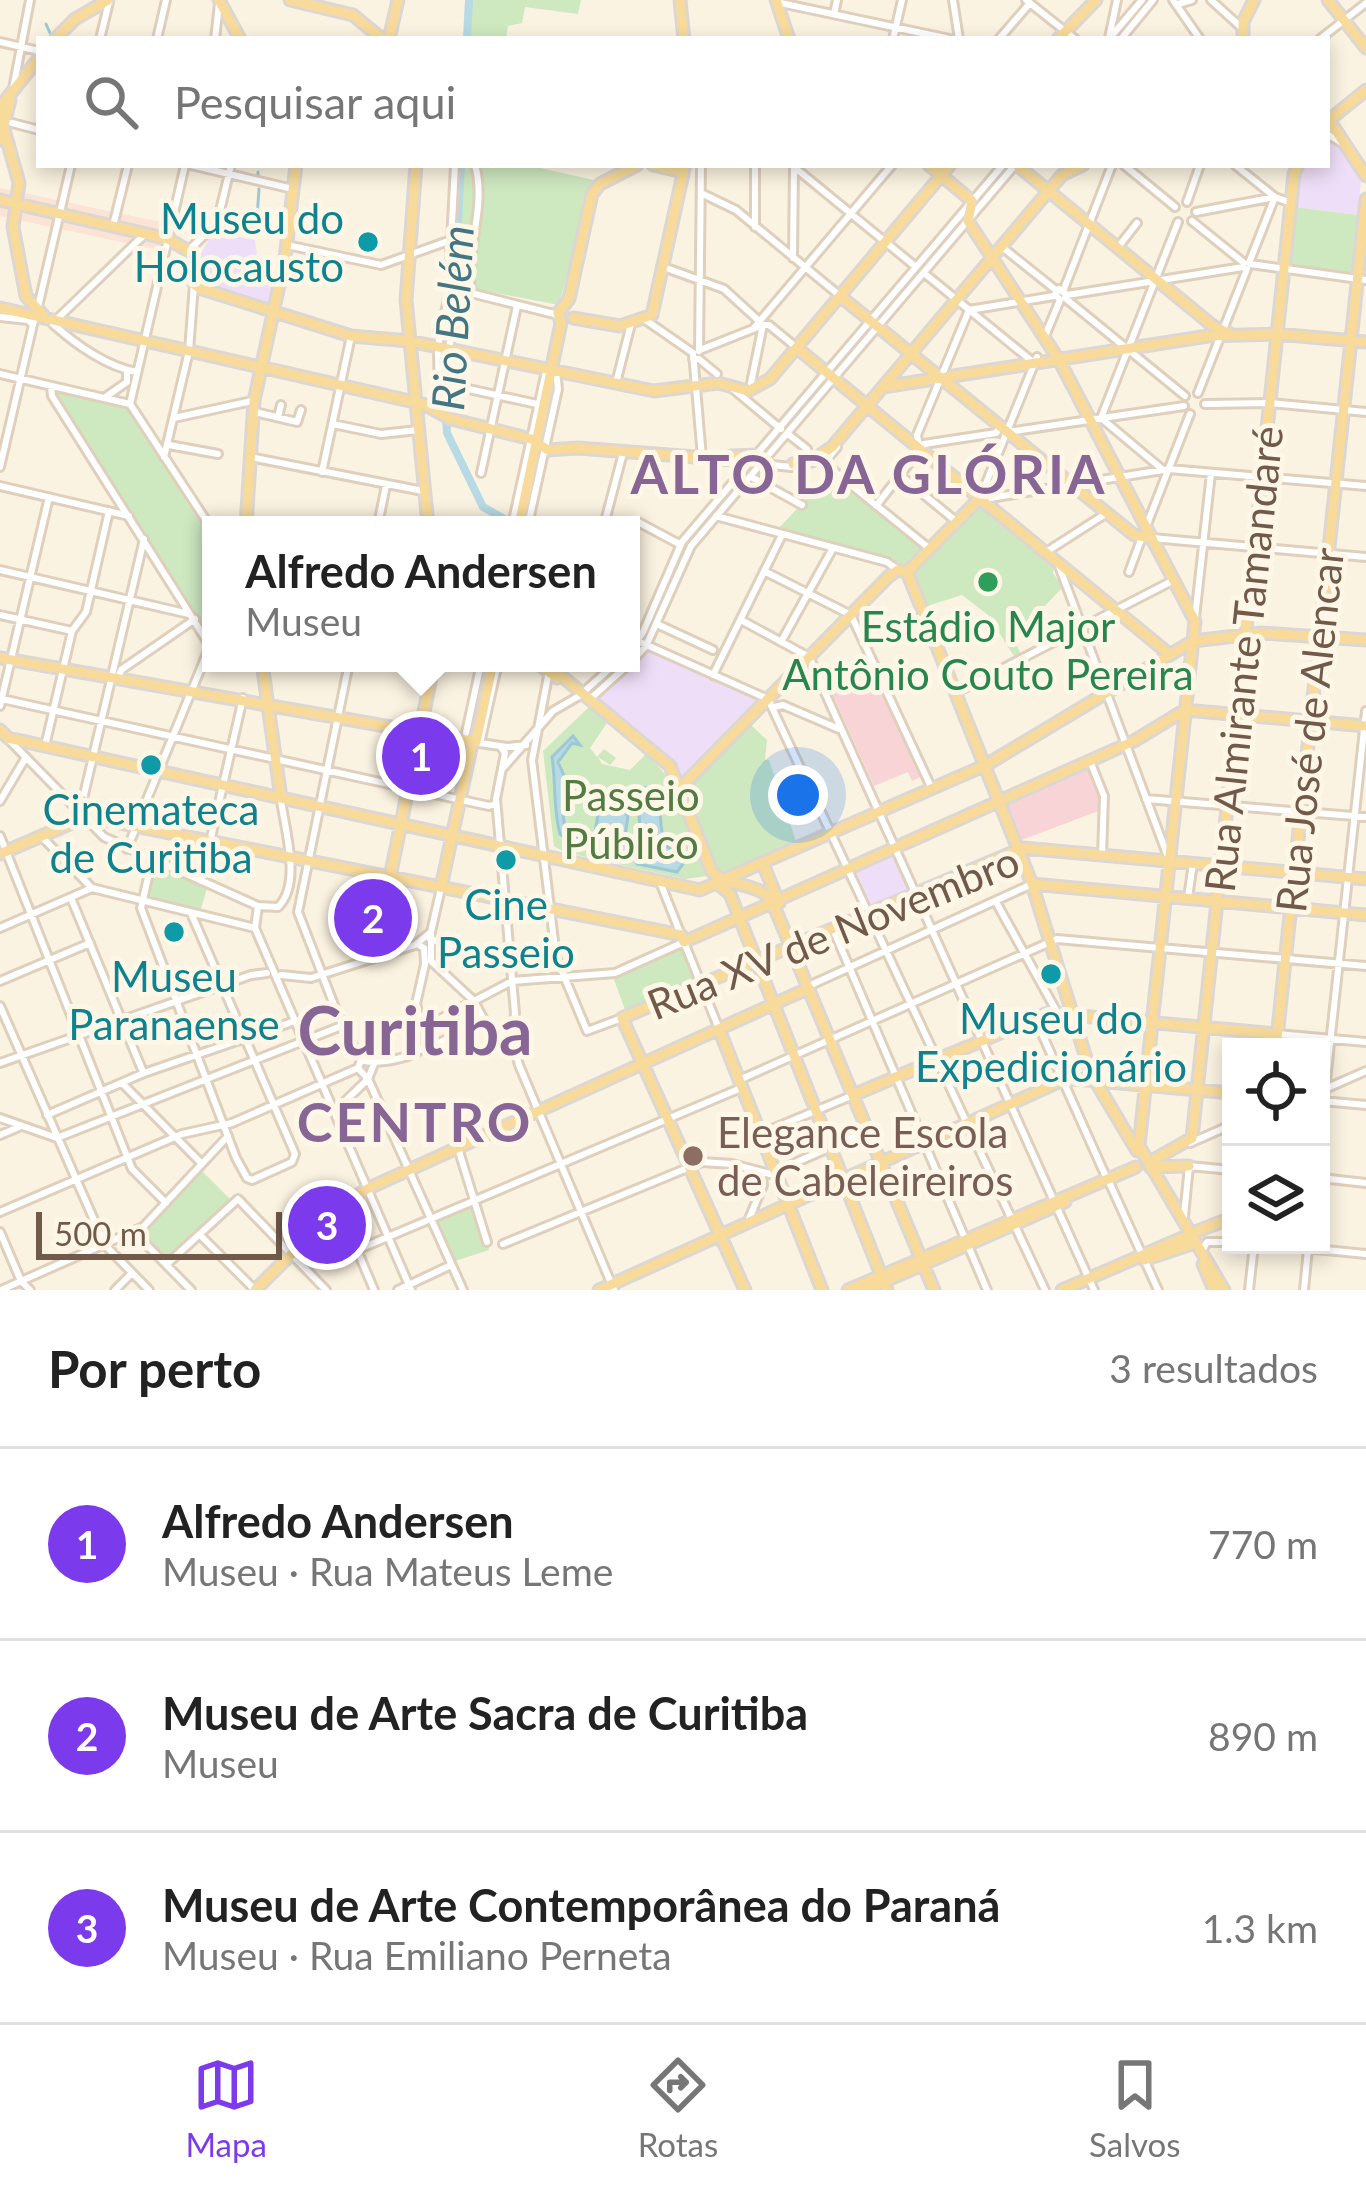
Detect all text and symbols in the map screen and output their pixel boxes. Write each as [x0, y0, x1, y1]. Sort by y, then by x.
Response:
search box [36, 36, 1330, 168]
icon: search [78, 69, 144, 135]
text: Pesquisar aqui [174, 75, 456, 129]
place label: Museu do Holocausto [134, 193, 344, 291]
water label: Rio Belém [420, 224, 484, 412]
marker: Museu do Holocausto [355, 229, 381, 255]
street label: Rua Almirante Tamandaré [1194, 424, 1292, 894]
district label: ALTO DA GLÓRIA [630, 441, 1108, 506]
popup [202, 516, 640, 672]
text: Alfredo Andersen [245, 544, 597, 598]
street label: Rua José de Alencar [1265, 545, 1353, 915]
marker: Estádio Major Antônio Couto Pereira [975, 569, 1001, 595]
text: Museu [245, 598, 362, 644]
place label: Estádio Major Antônio Couto Pereira [782, 601, 1194, 699]
pin: 1 [382, 711, 460, 801]
marker: Cinemateca de Curitiba [138, 752, 164, 778]
your location [768, 765, 828, 825]
park label: Passeio Público [562, 770, 700, 868]
place label: Cinemateca de Curitiba [43, 784, 259, 882]
street label: Rua XV de Novembro [640, 835, 1026, 1029]
marker: Cine Passeio [493, 847, 519, 873]
pin: 2 [334, 873, 412, 963]
place label: Cine Passeio [437, 879, 575, 977]
marker: Museu Paranaense [161, 919, 187, 945]
place label: Museu Paranaense [68, 951, 280, 1049]
marker: Museu do Expedicionário [1038, 961, 1064, 987]
district label: Curitiba [297, 990, 533, 1069]
place label: Museu do Expedicionário [915, 993, 1187, 1091]
map controls [1222, 1038, 1330, 1254]
button: locate [1222, 1038, 1330, 1146]
district label: CENTRO [297, 1089, 533, 1154]
place label: Elegance Escola de Cabeleireiros [717, 1107, 1013, 1205]
marker: Elegance Escola de Cabeleireiros [680, 1143, 706, 1169]
button: layers [1222, 1146, 1330, 1254]
pin: 3 [288, 1180, 366, 1270]
scale bar [36, 1206, 282, 1259]
text: 500 m [54, 1213, 147, 1253]
text: Por perto [48, 1338, 261, 1399]
text: 3 resultados [1109, 1345, 1318, 1391]
text: Alfredo Andersen [162, 1494, 514, 1548]
text: 1 [76, 1521, 98, 1567]
text: 770 m [1208, 1521, 1318, 1567]
text: Museu · Rua Mateus Leme [162, 1548, 613, 1594]
text: Museu de Arte Sacra de Curitiba [162, 1686, 808, 1740]
text: 2 [76, 1713, 98, 1759]
text: 890 m [1208, 1713, 1318, 1759]
text: Museu [162, 1740, 279, 1786]
text: Museu de Arte Contemporânea do Paraná [162, 1878, 1000, 1932]
text: 3 [76, 1905, 98, 1951]
text: 1.3 km [1202, 1905, 1318, 1951]
text: Museu · Rua Emiliano Perneta [162, 1932, 672, 1978]
tab: Mapa [185, 2052, 267, 2164]
tab: Rotas [638, 2052, 718, 2164]
tab: Salvos [1089, 2052, 1181, 2164]

